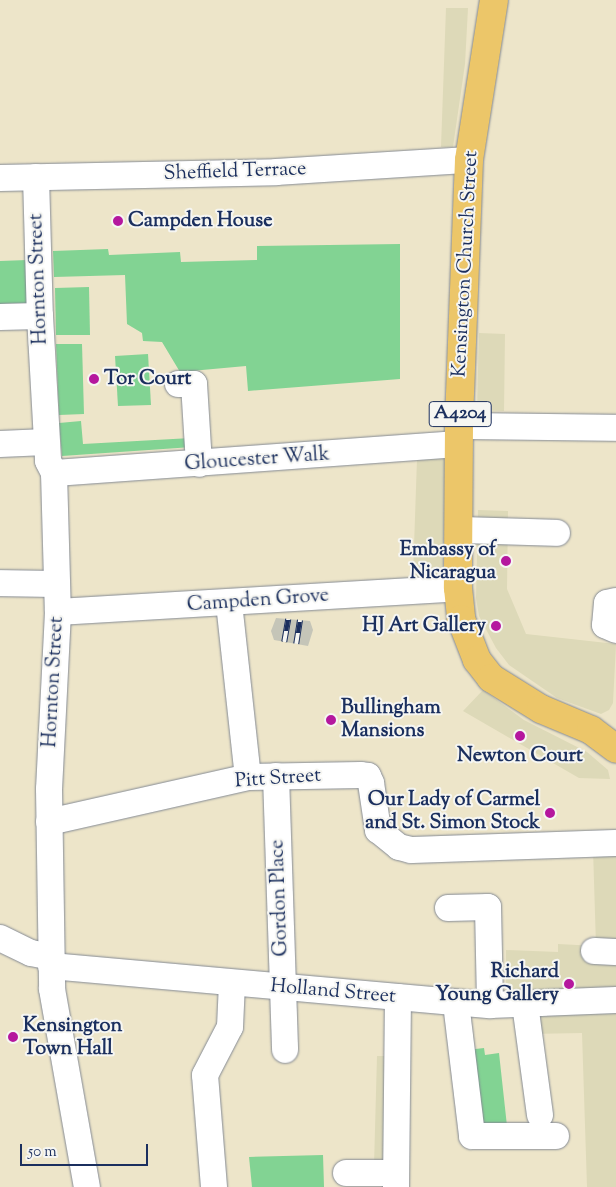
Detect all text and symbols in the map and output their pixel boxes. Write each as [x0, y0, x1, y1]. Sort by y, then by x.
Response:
street label: Kensington Church Street [448, 150, 484, 378]
street label: Sheffield Terrace [163, 158, 307, 186]
place label: Campden House [128, 209, 272, 233]
street label: Hornton Street [25, 213, 53, 345]
marker: Campden House [112, 215, 124, 227]
place label: Tor Court [104, 367, 191, 391]
marker: Tor Court [88, 373, 100, 385]
road number: A4204 [428, 398, 492, 430]
street label: Gloucester Walk [184, 443, 330, 477]
place label: Embassy of Nicaragua [400, 538, 496, 585]
marker: Embassy of Nicaragua [500, 555, 512, 567]
street label: Campden Grove [186, 584, 330, 618]
place label: HJ Art Gallery [362, 614, 486, 638]
street label: Hornton Street [39, 616, 69, 748]
marker: HJ Art Gallery [490, 620, 502, 632]
place label: Bullingham Mansions [341, 696, 441, 743]
marker: Bullingham Mansions [325, 714, 337, 726]
marker: Newton Court [514, 730, 526, 742]
place label: Newton Court [457, 744, 583, 768]
street label: Pitt Street [234, 764, 322, 794]
place label: Our Lady of Carmel and St. Simon Stock [365, 789, 540, 836]
marker: Our Lady of Carmel and St. Simon Stock [544, 807, 556, 819]
street label: Gordon Place [266, 839, 294, 957]
place label: Richard Young Gallery [435, 960, 559, 1007]
street label: Holland Street [269, 975, 397, 1009]
marker: Richard Young Gallery [563, 978, 575, 990]
place label: Kensington Town Hall [23, 1014, 122, 1061]
marker: Kensington Town Hall [7, 1031, 19, 1043]
scale bar [22, 1134, 150, 1166]
text: 50 m [28, 1142, 57, 1163]

